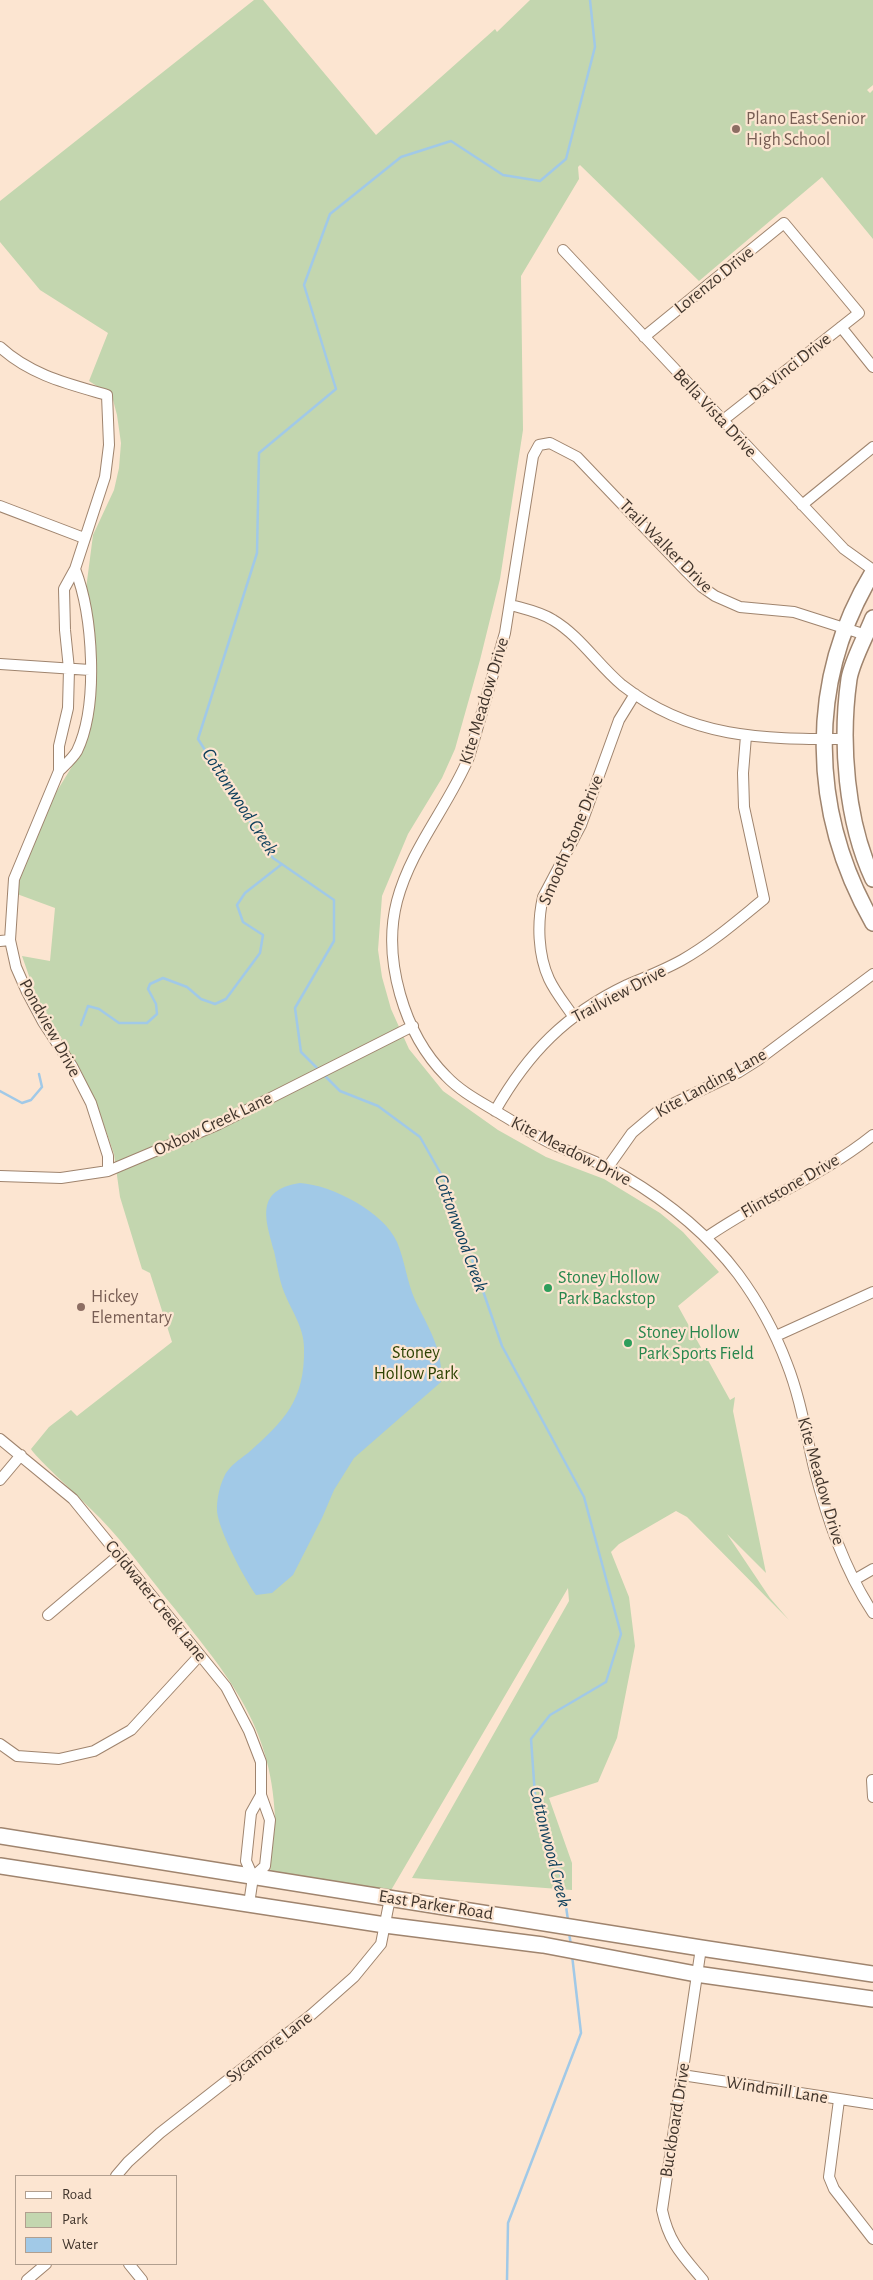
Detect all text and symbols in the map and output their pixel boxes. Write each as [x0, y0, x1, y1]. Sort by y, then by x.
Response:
place label: Plano East Senior High School [746, 108, 866, 150]
marker: Plano East Senior High School [730, 123, 742, 135]
street label: Lorenzo Drive [670, 241, 758, 319]
street label: Da Vinci Drive [745, 328, 835, 406]
street label: Bella Vista Drive [668, 364, 762, 462]
street label: Trail Walker Drive [615, 495, 717, 597]
street label: Kite Meadow Drive [454, 635, 514, 767]
water label: Cottonwood Creek [197, 744, 283, 860]
street label: Smooth Stone Drive [534, 772, 608, 908]
street label: Trailview Drive [568, 960, 670, 1028]
street label: Pondview Drive [14, 975, 86, 1081]
street label: Kite Landing Lane [652, 1044, 770, 1122]
street label: Oxbow Creek Lane [150, 1087, 276, 1161]
street label: Kite Meadow Drive [507, 1111, 635, 1191]
street label: Flintstone Drive [737, 1149, 843, 1223]
water label: Cottonwood Creek [429, 1171, 493, 1295]
place label: Stoney Hollow Park Backstop [558, 1267, 659, 1310]
marker: Stoney Hollow Park Backstop [542, 1282, 554, 1294]
place label: Hickey Elementary [91, 1286, 172, 1328]
marker: Hickey Elementary [75, 1301, 87, 1313]
place label: Stoney Hollow Park Sports Field [638, 1322, 754, 1365]
marker: Stoney Hollow Park Sports Field [622, 1337, 634, 1349]
park label: Stoney Hollow Park [374, 1342, 458, 1385]
street label: Kite Meadow Drive [792, 1415, 850, 1547]
street label: Coldwater Creek Lane [100, 1536, 212, 1666]
water label: Cottonwood Creek [524, 1784, 576, 1910]
street label: East Parker Road [377, 1885, 495, 1925]
street label: Sycamore Lane [221, 2007, 317, 2087]
street label: Buckboard Drive [655, 2061, 695, 2179]
street label: Windmill Lane [725, 2071, 829, 2109]
legend [15, 2175, 178, 2265]
text: Road [62, 2187, 92, 2202]
text: Park [62, 2212, 88, 2227]
text: Water [62, 2237, 98, 2252]

